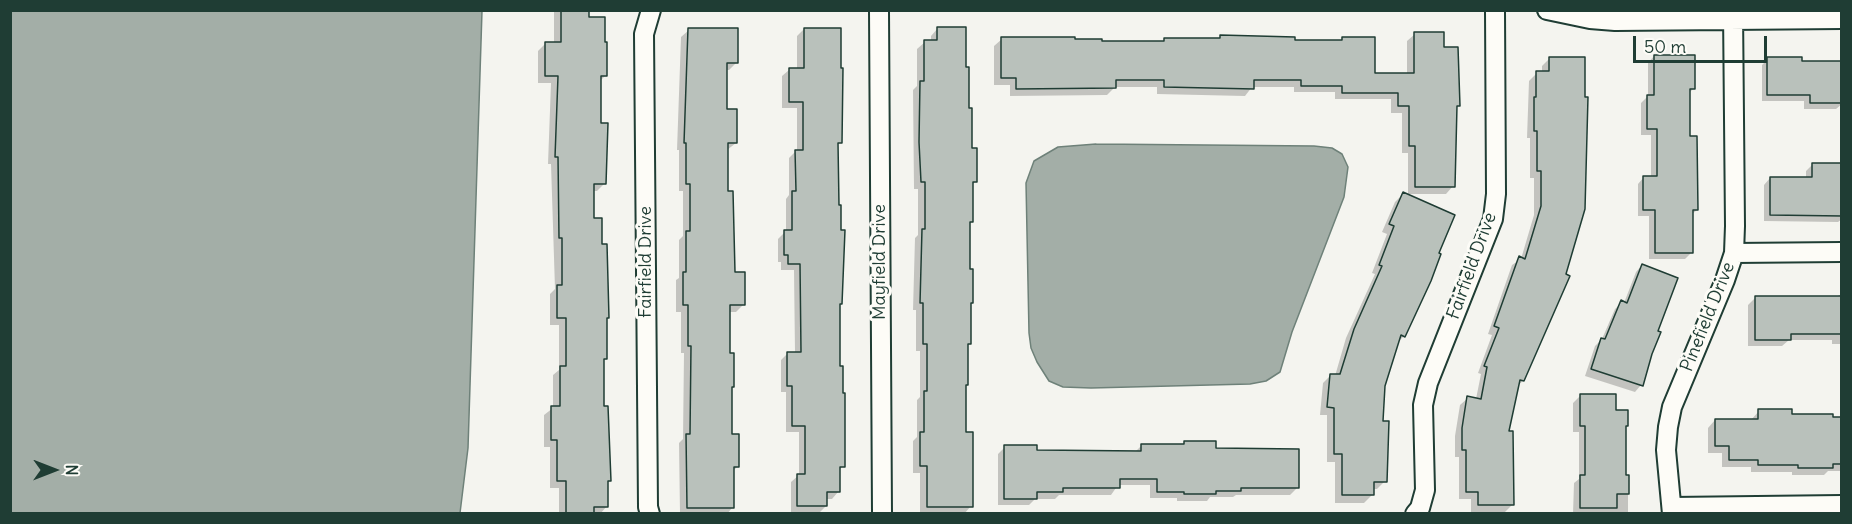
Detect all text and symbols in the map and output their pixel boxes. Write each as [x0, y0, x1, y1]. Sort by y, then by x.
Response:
scale bar [1636, 24, 1770, 62]
text: 50 m [1644, 35, 1686, 58]
street label: Mayfield Drive [869, 204, 891, 320]
street label: Fairfield Drive [635, 206, 657, 318]
street label: Fairfield Drive [1443, 210, 1501, 322]
street label: Pinefield Drive [1676, 259, 1740, 375]
north arrow [24, 440, 84, 500]
text: N [62, 464, 82, 476]

